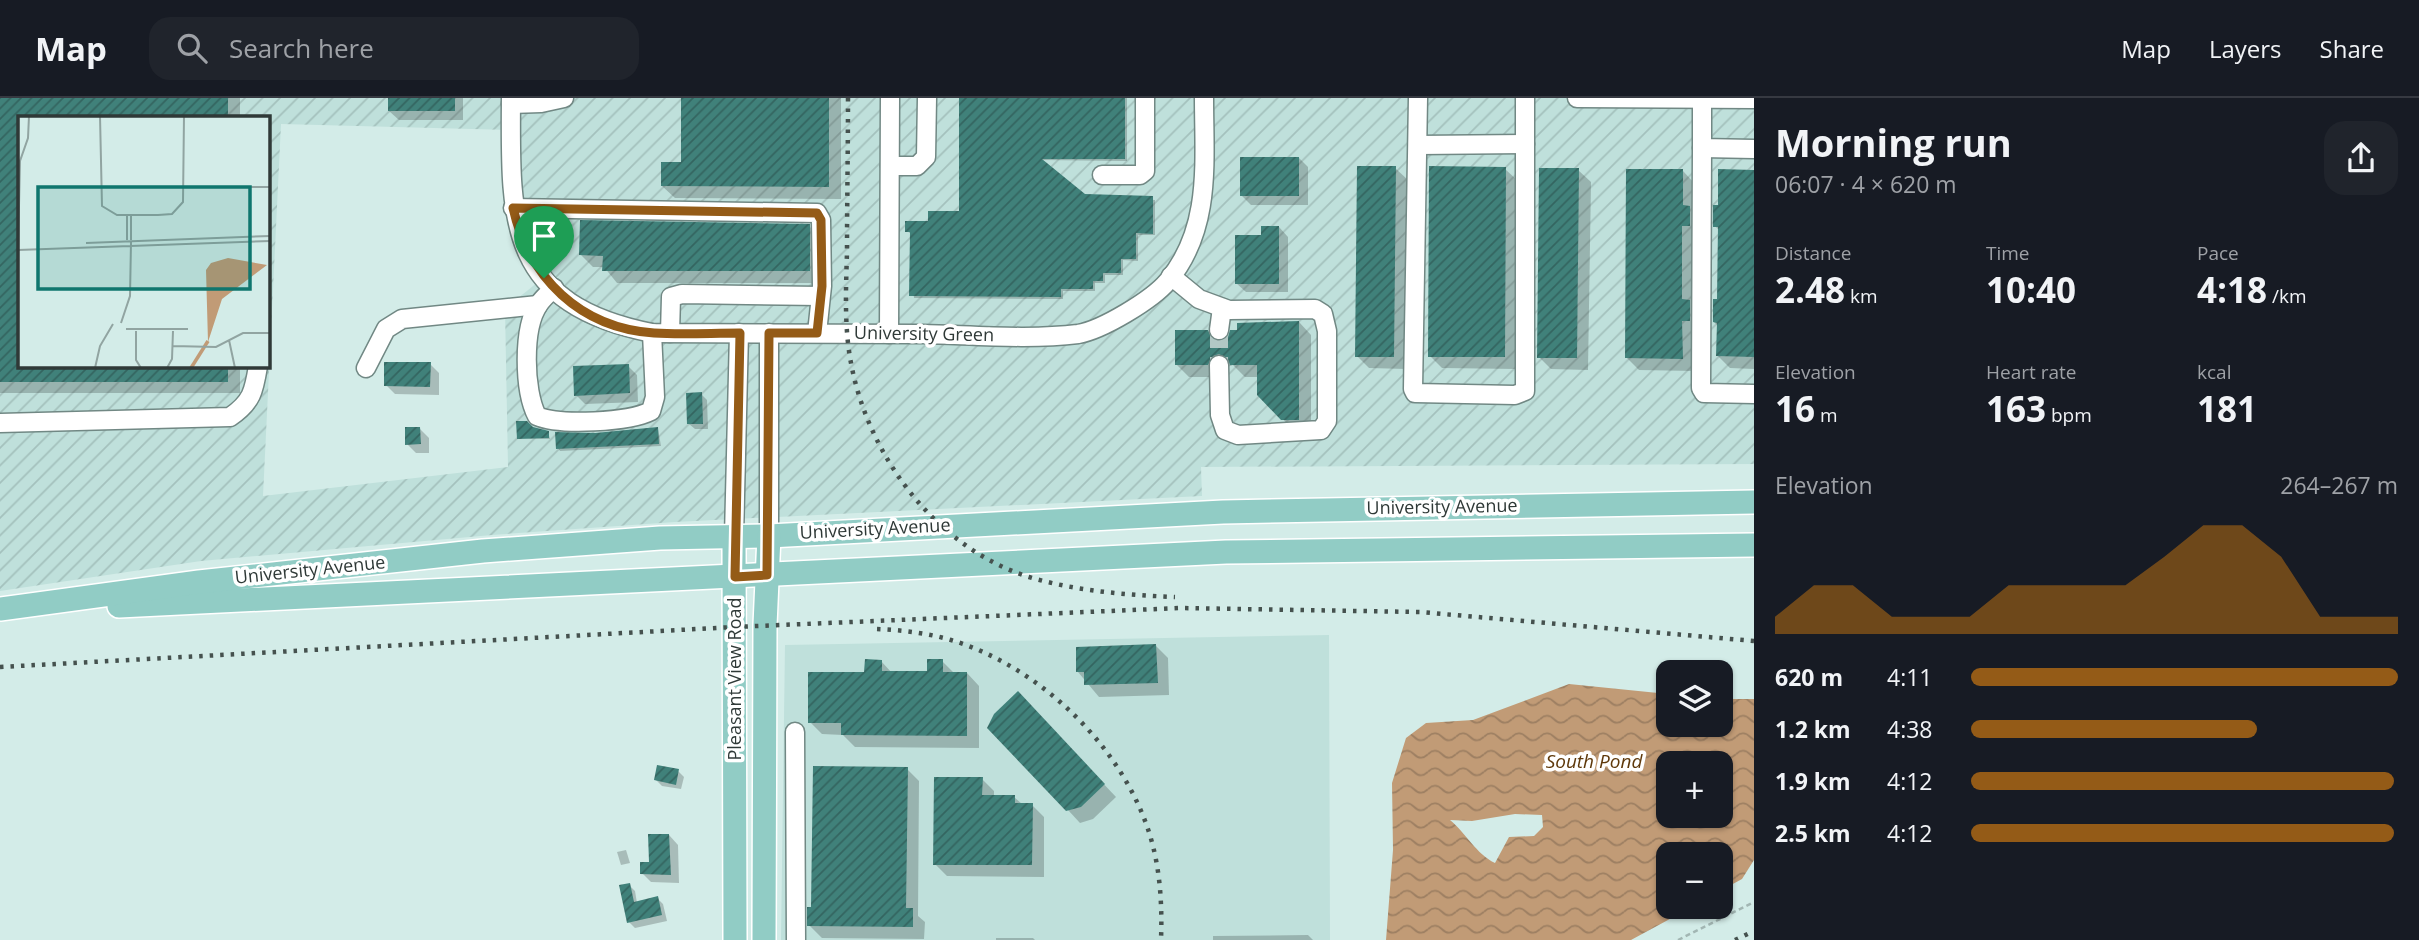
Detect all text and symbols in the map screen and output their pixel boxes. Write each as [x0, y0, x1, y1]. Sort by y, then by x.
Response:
search box [149, 17, 639, 80]
text: Map [35, 26, 107, 71]
icon: search [173, 29, 211, 67]
text: Search here [229, 30, 374, 66]
text: Map [2121, 32, 2171, 65]
text: Layers [2209, 32, 2282, 65]
text: Share [2320, 32, 2384, 65]
inset map [18, 116, 270, 368]
text: Morning run [1775, 116, 2012, 168]
button: share [2324, 121, 2398, 195]
text: 06:07 · 4 × 620 m [1775, 168, 1957, 200]
pin [514, 206, 574, 278]
icon: arrive [525, 217, 563, 255]
text: Distance [1775, 240, 1851, 266]
text: Time [1986, 240, 2030, 266]
text: Pace [2197, 240, 2239, 266]
text: 2.48 [1775, 266, 1845, 313]
text: 10:40 [1986, 266, 2076, 313]
text: 4:18 [2197, 266, 2267, 313]
text: km [1845, 283, 1878, 309]
text: /km [2267, 283, 2307, 309]
street label: University Green [854, 320, 994, 346]
text: Elevation [1775, 359, 1856, 385]
text: Heart rate [1986, 359, 2076, 385]
text: kcal [2197, 359, 2231, 385]
text: 16 [1775, 385, 1815, 432]
text: 163 [1986, 385, 2046, 432]
text: 181 [2197, 385, 2257, 432]
text: m [1815, 402, 1838, 428]
text: bpm [2046, 402, 2092, 428]
text: Elevation [1775, 469, 1873, 501]
text: 264–267 m [2280, 469, 2398, 501]
street label: University Avenue [1366, 493, 1518, 519]
street label: University Avenue [799, 512, 951, 544]
street label: University Avenue [234, 549, 386, 589]
street label: Pleasant View Road [722, 597, 746, 761]
map controls [1656, 660, 1733, 919]
button: layers [1656, 660, 1733, 737]
text: 620 m [1775, 661, 1843, 693]
text: 4:11 [1887, 661, 1933, 693]
text: 1.2 km [1775, 713, 1851, 745]
text: 4:38 [1887, 713, 1933, 745]
water label: South Pond [1546, 748, 1643, 774]
button: + [1656, 751, 1733, 828]
text: 1.9 km [1775, 765, 1851, 797]
text: 4:12 [1887, 765, 1933, 797]
text: 2.5 km [1775, 817, 1851, 849]
text: 4:12 [1887, 817, 1933, 849]
button: − [1656, 842, 1733, 919]

